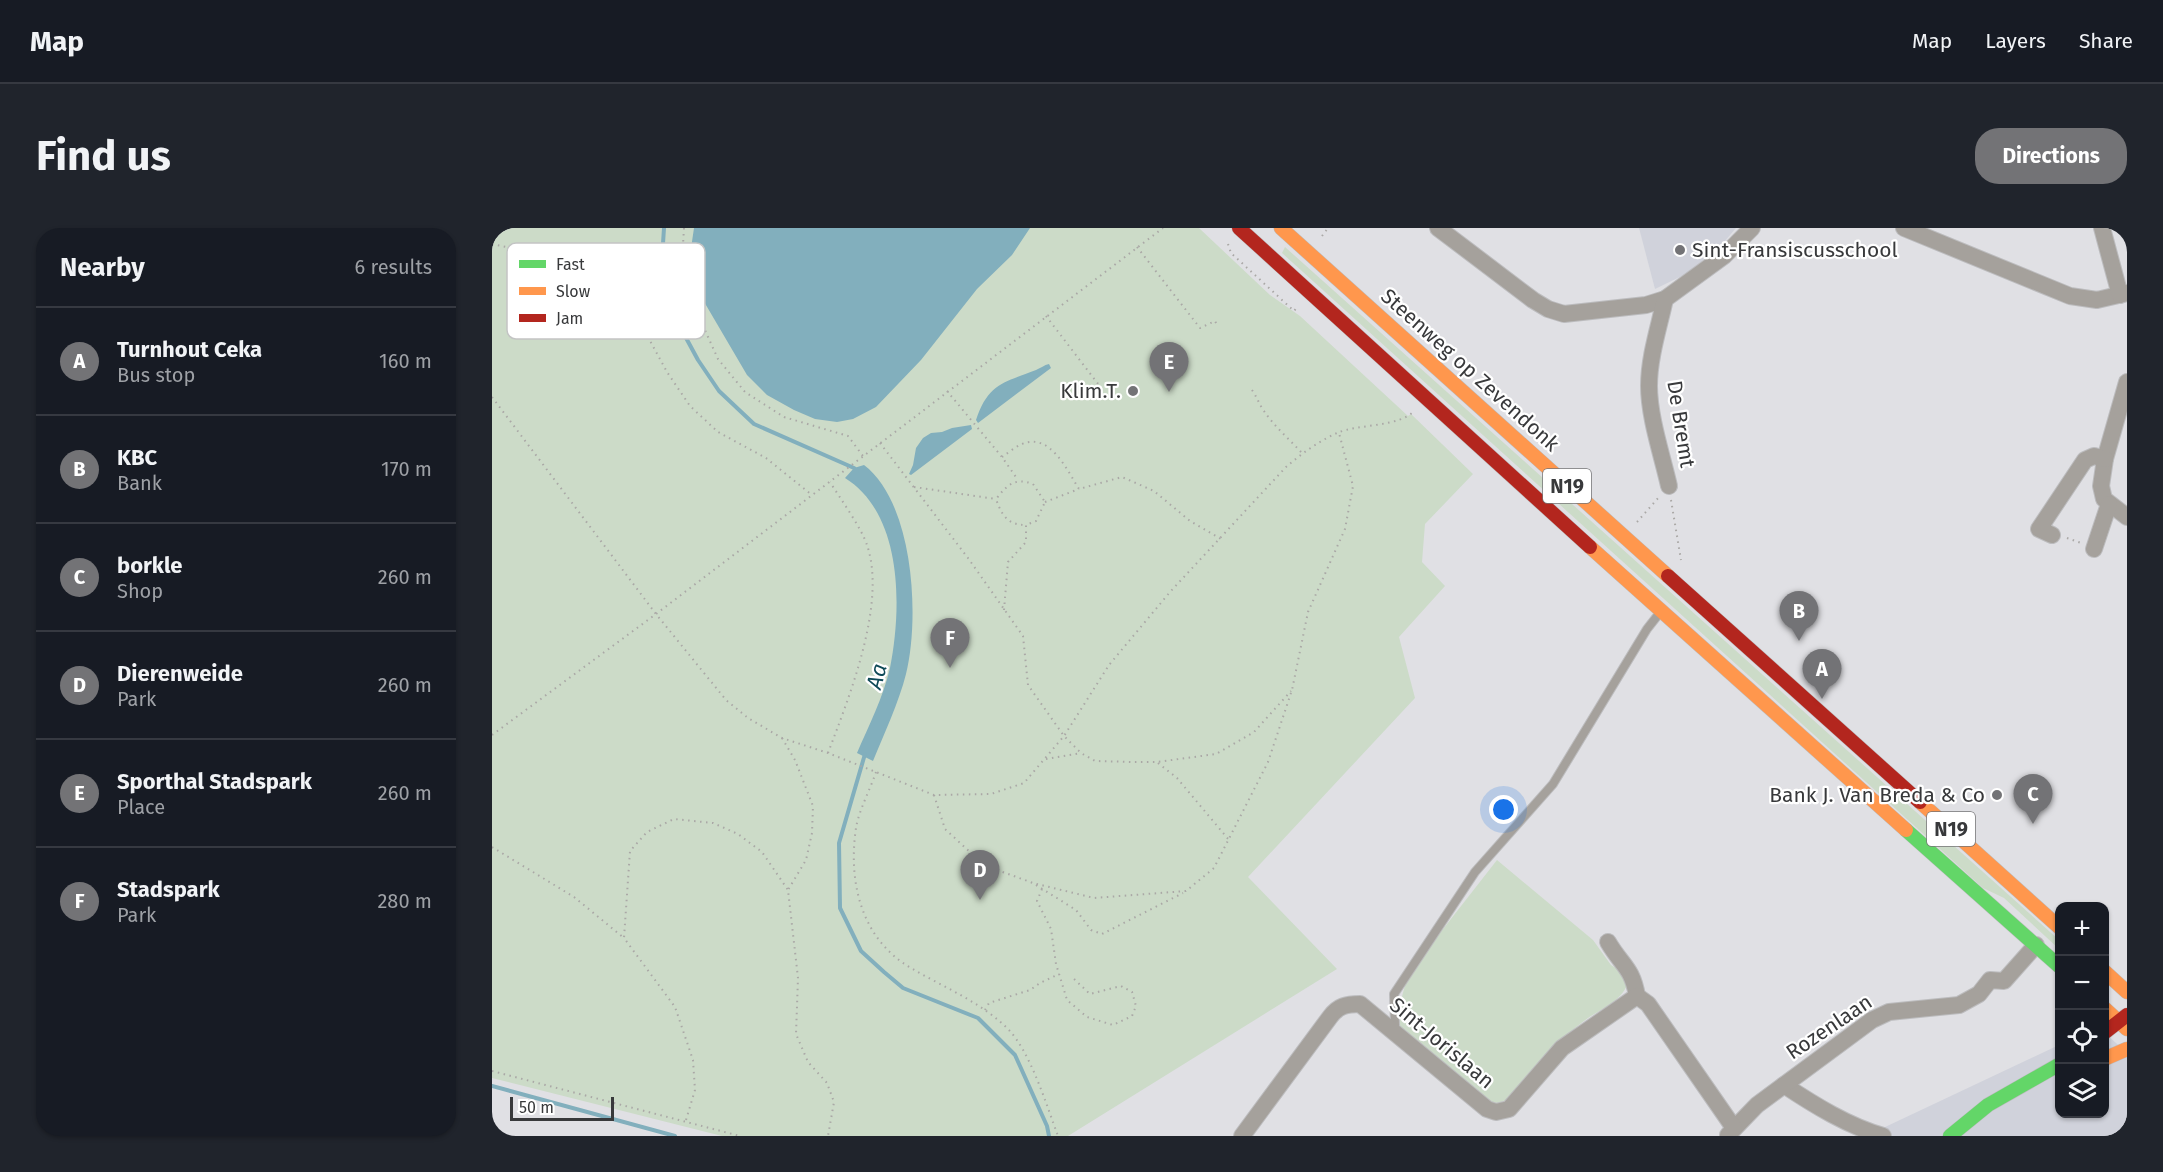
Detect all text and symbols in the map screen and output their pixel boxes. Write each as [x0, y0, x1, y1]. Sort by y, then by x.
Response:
text: Map [30, 25, 84, 58]
text: Map [1912, 28, 1952, 54]
text: Layers [1985, 28, 2046, 54]
text: Share [2079, 28, 2133, 54]
button: Directions [1975, 128, 2127, 184]
text: Find us [36, 131, 171, 181]
place label: Sint-Fransiscusschool [1692, 237, 1898, 263]
legend [507, 243, 705, 339]
marker: Sint-Fransiscusschool [1673, 243, 1687, 257]
text: Nearby [60, 252, 145, 283]
text: 6 results [355, 255, 432, 279]
text: Fast [556, 255, 585, 274]
text: Slow [556, 282, 591, 301]
street label: Steenweg op Zevendonk [1375, 283, 1565, 457]
text: Jam [556, 309, 583, 328]
text: Turnhout Ceka [117, 336, 262, 363]
pin: E [1150, 342, 1188, 392]
text: A [74, 349, 85, 373]
text: 160 m [379, 349, 432, 373]
text: Bus stop [117, 363, 195, 387]
place label: Klim.T. [1060, 378, 1121, 404]
street label: De Bremt [1661, 379, 1701, 470]
marker: Klim.T. [1126, 384, 1140, 398]
text: KBC [117, 444, 157, 471]
text: B [73, 457, 86, 481]
text: 170 m [381, 457, 432, 481]
road number: N19 [1543, 469, 1591, 503]
text: Bank [117, 471, 162, 495]
text: borkle [117, 552, 183, 579]
text: C [74, 565, 85, 589]
text: 260 m [378, 565, 432, 589]
text: Shop [117, 579, 163, 603]
pin: B [1780, 592, 1818, 641]
pin: F [930, 618, 970, 668]
pin: A [1802, 650, 1842, 699]
text: Dierenweide [117, 660, 243, 687]
water label: Aa [860, 661, 893, 693]
text: D [73, 673, 86, 697]
text: 260 m [378, 673, 432, 697]
text: Park [117, 687, 156, 711]
text: Sporthal Stadspark [117, 768, 312, 795]
pin: C [2014, 774, 2052, 824]
text: E [74, 781, 85, 805]
text: 260 m [378, 781, 432, 805]
place label: Bank J. Van Breda & Co [1769, 782, 1985, 808]
marker: Bank J. Van Breda & Co [1990, 788, 2004, 802]
text: Place [117, 795, 165, 819]
your location [1489, 795, 1518, 824]
road number: N19 [1927, 812, 1975, 846]
pin: D [960, 850, 1000, 900]
text: Stadspark [117, 876, 220, 903]
text: F [75, 889, 84, 913]
text: 280 m [377, 889, 432, 913]
map controls [2055, 902, 2109, 1118]
button: + [2055, 902, 2109, 956]
text: Park [117, 903, 156, 927]
button: − [2055, 956, 2109, 1010]
street label: Rozenlaan [1781, 989, 1877, 1065]
street label: Sint-Jorislaan [1385, 992, 1499, 1094]
button: locate [2055, 1010, 2109, 1064]
button: layers [2055, 1064, 2109, 1118]
scale bar [510, 1094, 614, 1122]
text: 50 m [519, 1098, 554, 1117]

